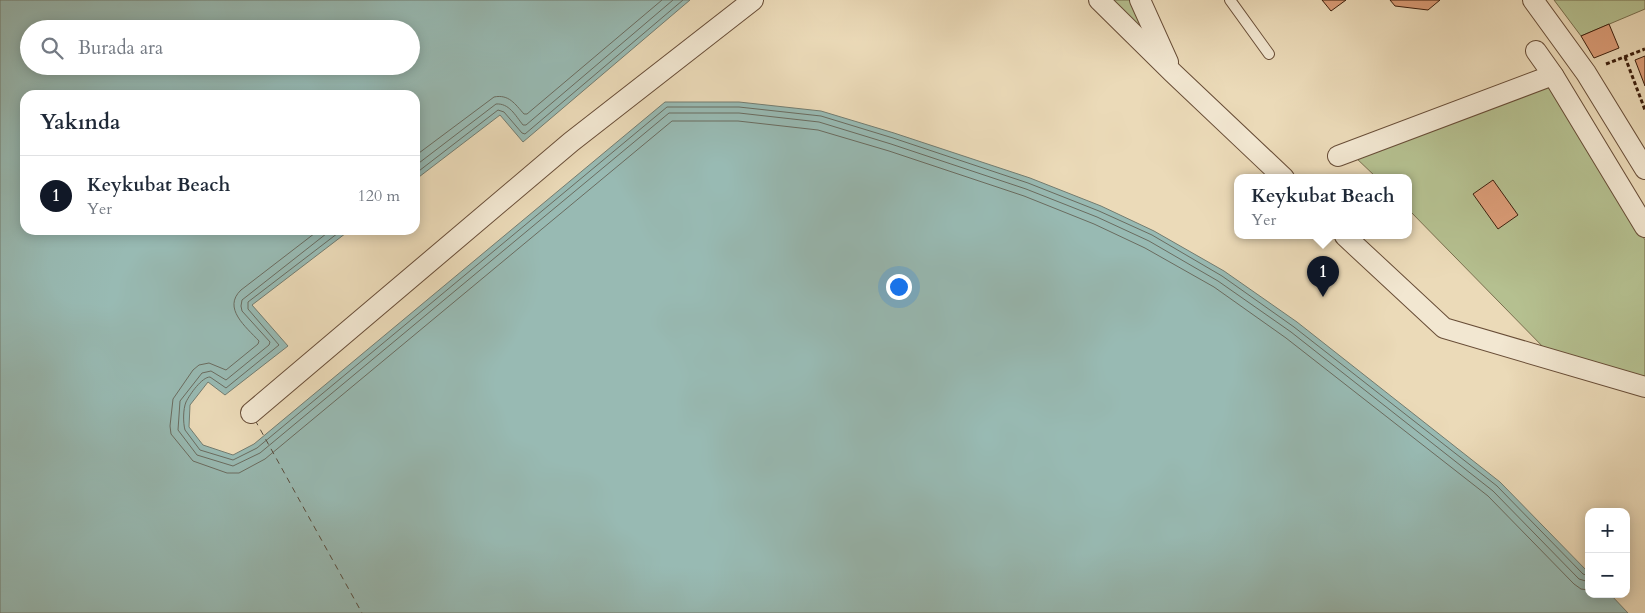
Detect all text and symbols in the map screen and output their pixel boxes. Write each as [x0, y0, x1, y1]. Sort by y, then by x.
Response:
search box [20, 20, 420, 75]
icon: search [38, 34, 66, 62]
text: Burada ara [78, 35, 163, 61]
text: Yakında [40, 108, 120, 137]
text: Keykubat Beach [87, 172, 230, 198]
popup [1234, 174, 1412, 239]
text: Keykubat Beach [1251, 183, 1395, 209]
text: 1 [52, 185, 60, 207]
text: 120 m [358, 185, 400, 207]
text: Yer [87, 198, 112, 220]
text: Yer [1251, 209, 1276, 231]
pin: 1 [1307, 256, 1339, 297]
your location [886, 274, 912, 300]
map controls [1585, 508, 1630, 598]
button: + [1585, 508, 1630, 553]
button: − [1585, 553, 1630, 598]

